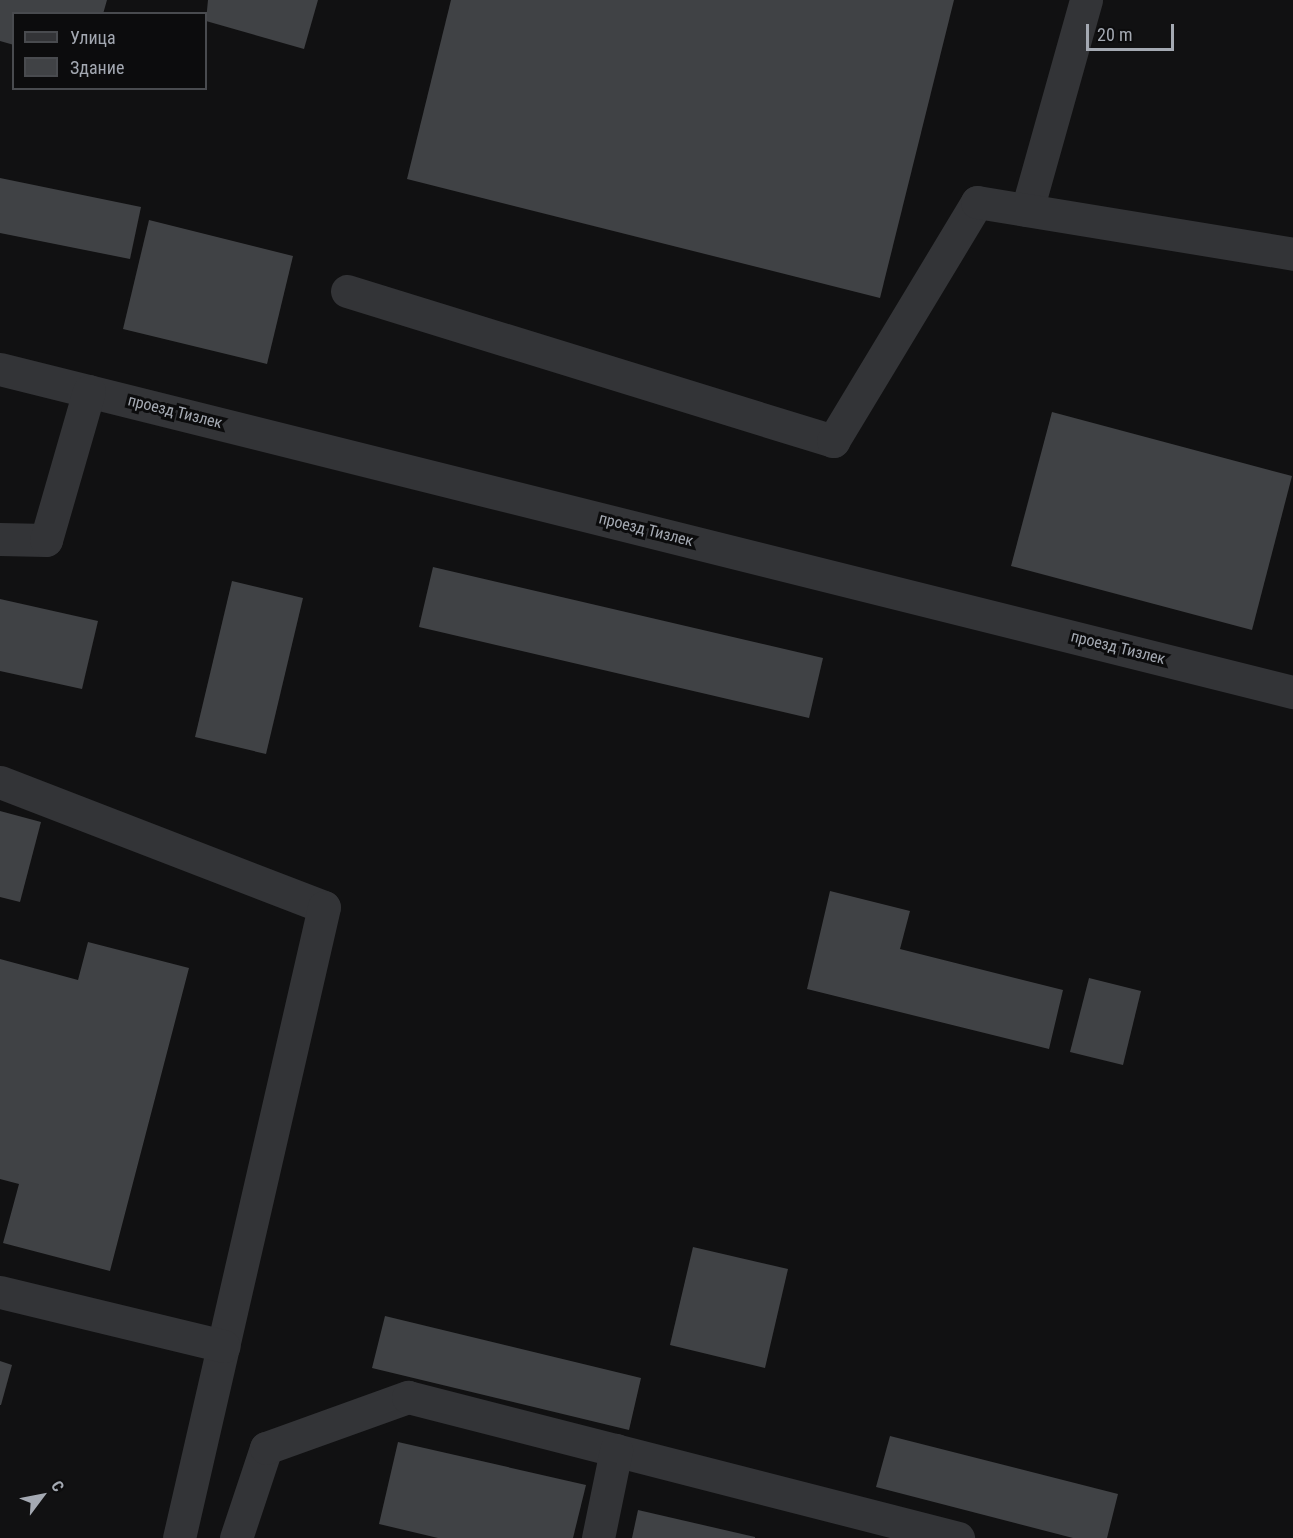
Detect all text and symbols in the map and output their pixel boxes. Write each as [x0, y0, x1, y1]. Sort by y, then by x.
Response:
legend [12, 12, 207, 90]
scale bar [1089, 12, 1178, 50]
text: 20 m [1097, 24, 1132, 45]
text: Улица [70, 27, 116, 48]
text: Здание [70, 57, 124, 78]
street label: проезд Тизлек [126, 391, 224, 433]
street label: проезд Тизлек [597, 509, 695, 551]
street label: проезд Тизлек [1069, 627, 1167, 669]
north arrow [12, 1466, 72, 1526]
text: С [47, 1477, 68, 1495]

